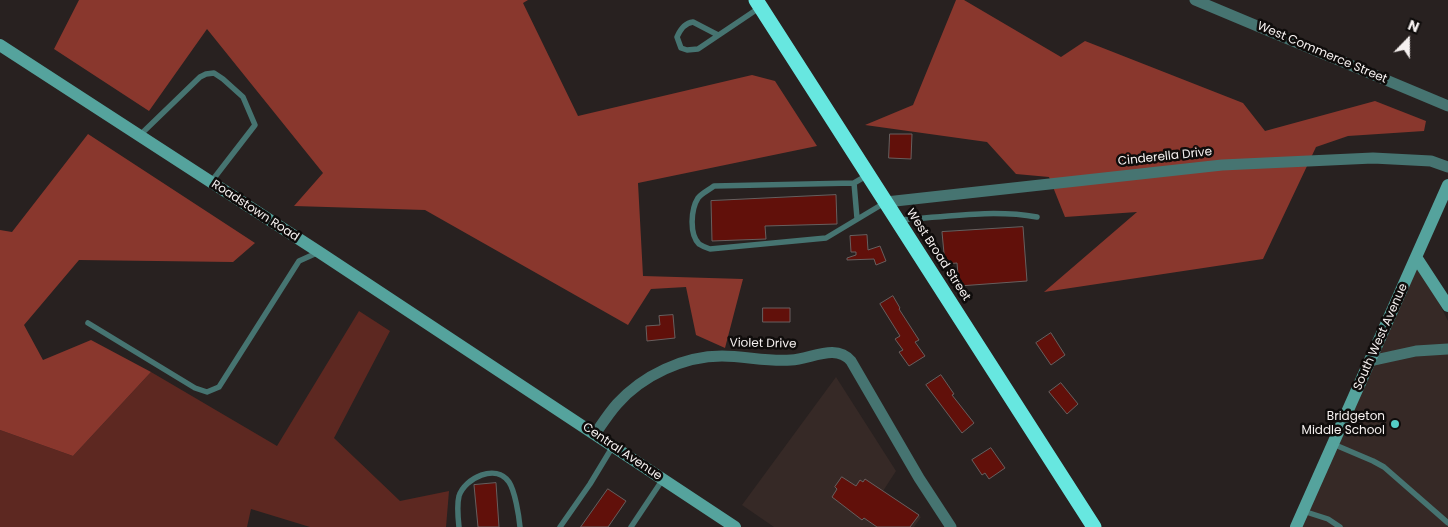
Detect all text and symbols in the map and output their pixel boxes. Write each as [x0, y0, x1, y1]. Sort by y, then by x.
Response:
north arrow [1383, 15, 1433, 65]
text: N [1405, 15, 1422, 37]
street label: West Commerce Street [1255, 19, 1389, 87]
street label: Cinderella Drive [1117, 145, 1213, 169]
street label: Roadstown Road [209, 177, 301, 245]
street label: West Broad Street [903, 206, 973, 304]
street label: South West Avenue [1351, 281, 1411, 393]
street label: Violet Drive [729, 336, 797, 352]
place label: Bridgeton Middle School [1302, 410, 1385, 438]
marker: Bridgeton Middle School [1389, 418, 1401, 430]
street label: Central Avenue [580, 420, 664, 484]

